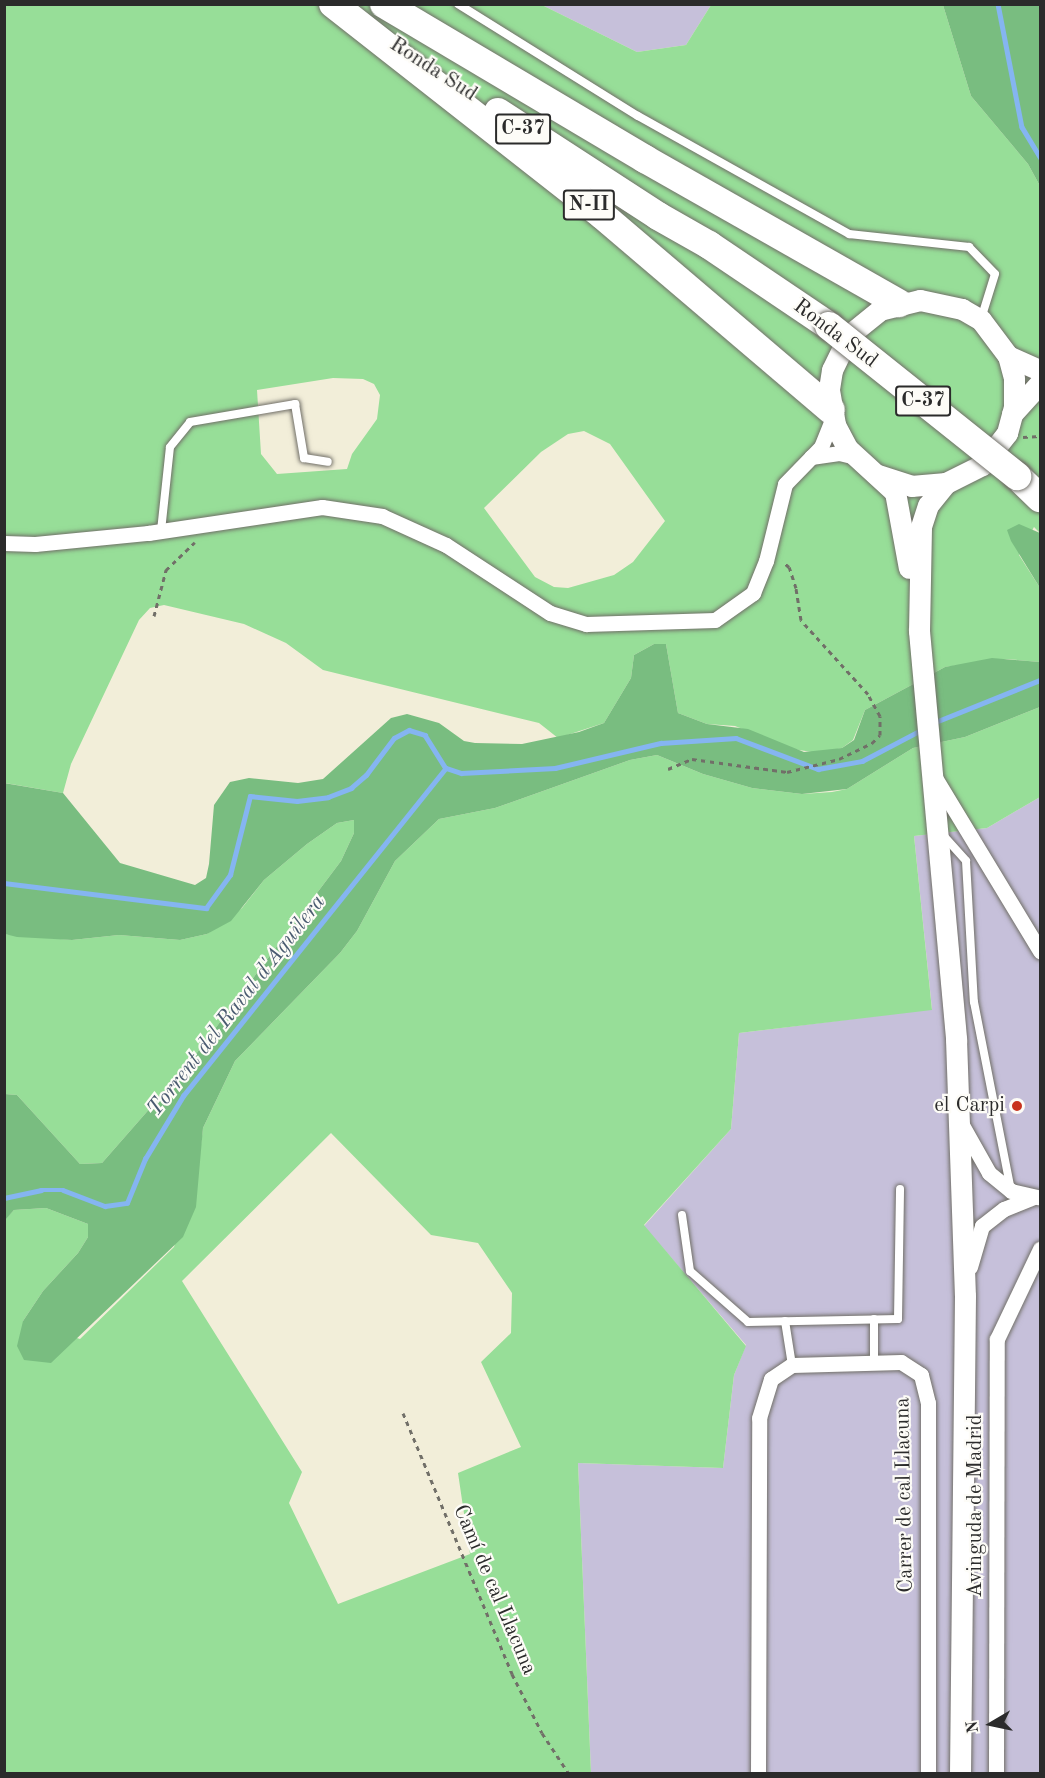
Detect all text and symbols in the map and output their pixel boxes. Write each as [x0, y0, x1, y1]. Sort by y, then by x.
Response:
street label: Ronda Sud [385, 32, 481, 108]
road number: C-37 [494, 112, 552, 146]
road number: N-II [562, 188, 616, 222]
street label: Ronda Sud [788, 294, 882, 374]
road number: C-37 [894, 384, 952, 418]
water label: Torrent del Raval d'Aguilera [142, 890, 332, 1122]
place label: el Carpi [934, 1093, 1005, 1119]
marker: el Carpi [1010, 1099, 1024, 1113]
street label: Carrer de cal Llacuna [891, 1397, 919, 1593]
street label: Avinguda de Madrid [963, 1414, 989, 1598]
street label: Camí de cal Llacuna [447, 1501, 541, 1679]
north arrow [961, 1694, 1021, 1754]
text: N [964, 1720, 982, 1734]

